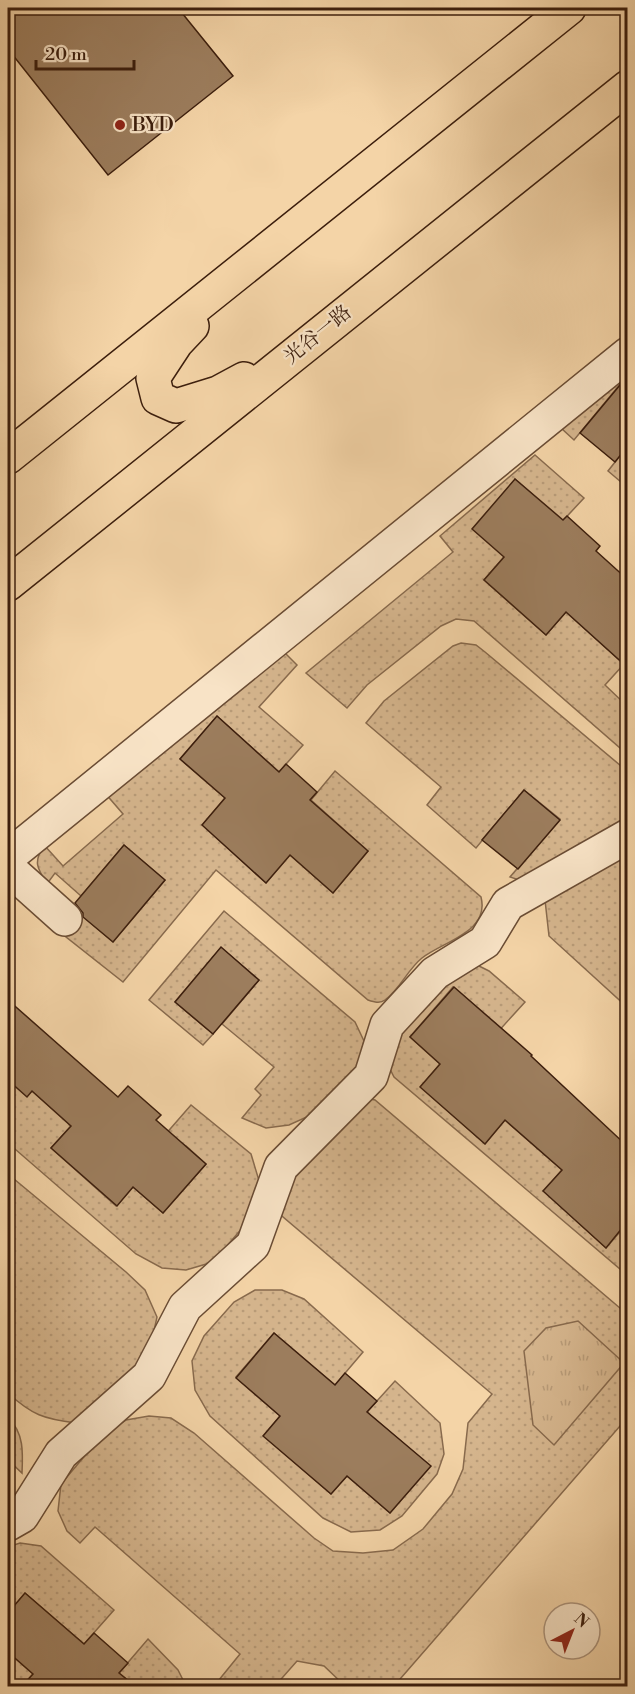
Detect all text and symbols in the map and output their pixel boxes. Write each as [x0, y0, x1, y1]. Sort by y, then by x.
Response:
scale bar [36, 33, 134, 71]
text: 20 m [45, 43, 87, 66]
place label: BYD [131, 113, 174, 138]
marker: BYD [113, 118, 127, 132]
street label: 光谷一路 [279, 300, 357, 370]
north arrow [542, 1601, 602, 1661]
text: N [570, 1609, 593, 1632]

